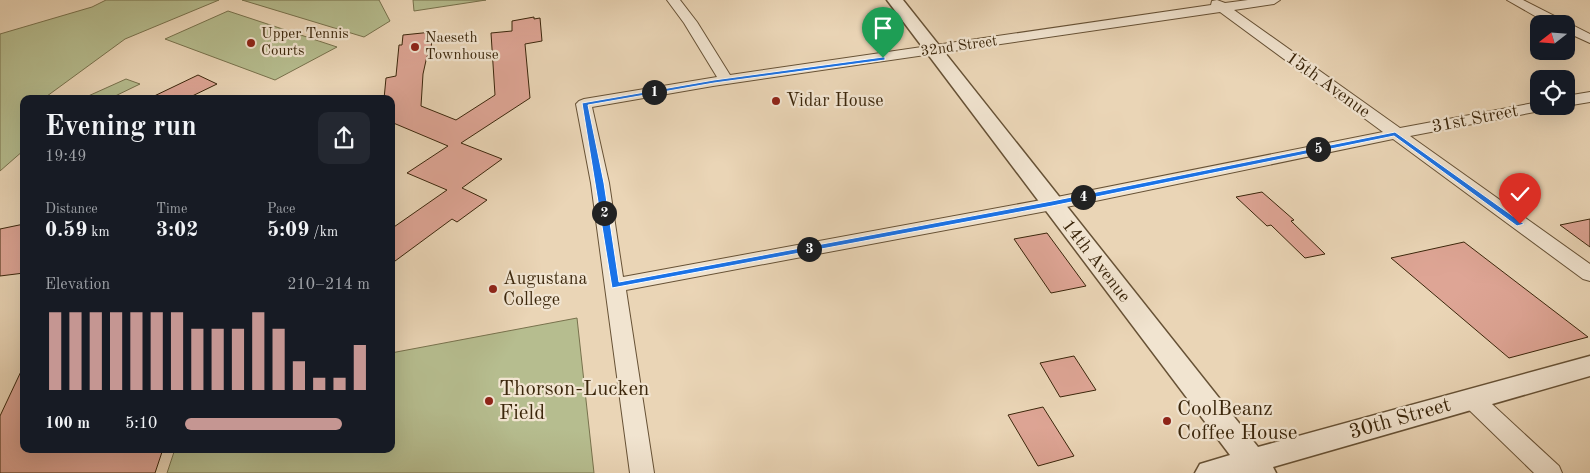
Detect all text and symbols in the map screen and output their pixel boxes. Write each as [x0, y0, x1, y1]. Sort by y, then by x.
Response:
pin [862, 7, 904, 58]
icon: arrive [869, 14, 897, 42]
north arrow [1530, 15, 1575, 60]
map controls [1530, 15, 1575, 115]
place label: Upper Tennis Courts [261, 27, 349, 59]
place label: Naeseth Townhouse [425, 31, 499, 63]
street label: 32nd Street [920, 34, 998, 60]
marker: Upper Tennis Courts [245, 37, 257, 49]
marker: Naeseth Townhouse [409, 41, 421, 53]
street label: 15th Avenue [1283, 49, 1373, 121]
button: locate [1530, 70, 1575, 115]
pin: 1 [642, 80, 666, 104]
text: 1 [650, 85, 659, 99]
place label: Vidar House [786, 92, 884, 110]
marker: Vidar House [770, 95, 782, 107]
street label: 31st Street [1430, 102, 1520, 136]
button: share [318, 112, 370, 164]
text: Evening run [45, 114, 197, 142]
pin: 5 [1306, 136, 1330, 162]
text: 5 [1314, 142, 1323, 156]
text: 19:49 [45, 149, 87, 165]
pin [1499, 173, 1541, 224]
icon: check [1506, 180, 1534, 208]
pin: 4 [1070, 184, 1096, 210]
text: 4 [1079, 190, 1088, 204]
pin: 2 [592, 200, 616, 226]
text: Distance [45, 202, 98, 216]
text: Time [156, 202, 187, 216]
text: Pace [267, 202, 295, 216]
text: 2 [600, 206, 609, 220]
street label: 14th Avenue [1058, 216, 1134, 306]
text: 0.59 [45, 220, 87, 241]
text: 3:02 [156, 220, 198, 241]
text: 5:09 [267, 220, 309, 241]
text: km [87, 225, 110, 239]
text: /km [309, 225, 338, 239]
pin: 3 [796, 236, 822, 262]
text: 3 [805, 242, 814, 256]
place label: Augustana College [503, 270, 587, 309]
text: Elevation [45, 277, 110, 293]
text: 210–214 m [287, 277, 370, 293]
marker: Augustana College [487, 283, 499, 295]
place label: Thorson-Lucken Field [499, 379, 649, 424]
street label: 30th Street [1347, 394, 1453, 444]
marker: Thorson-Lucken Field [483, 395, 495, 407]
place label: CoolBeanz Coffee House [1177, 399, 1298, 444]
marker: CoolBeanz Coffee House [1161, 415, 1173, 427]
text: 100 m [45, 416, 90, 432]
text: 5:10 [125, 416, 157, 432]

